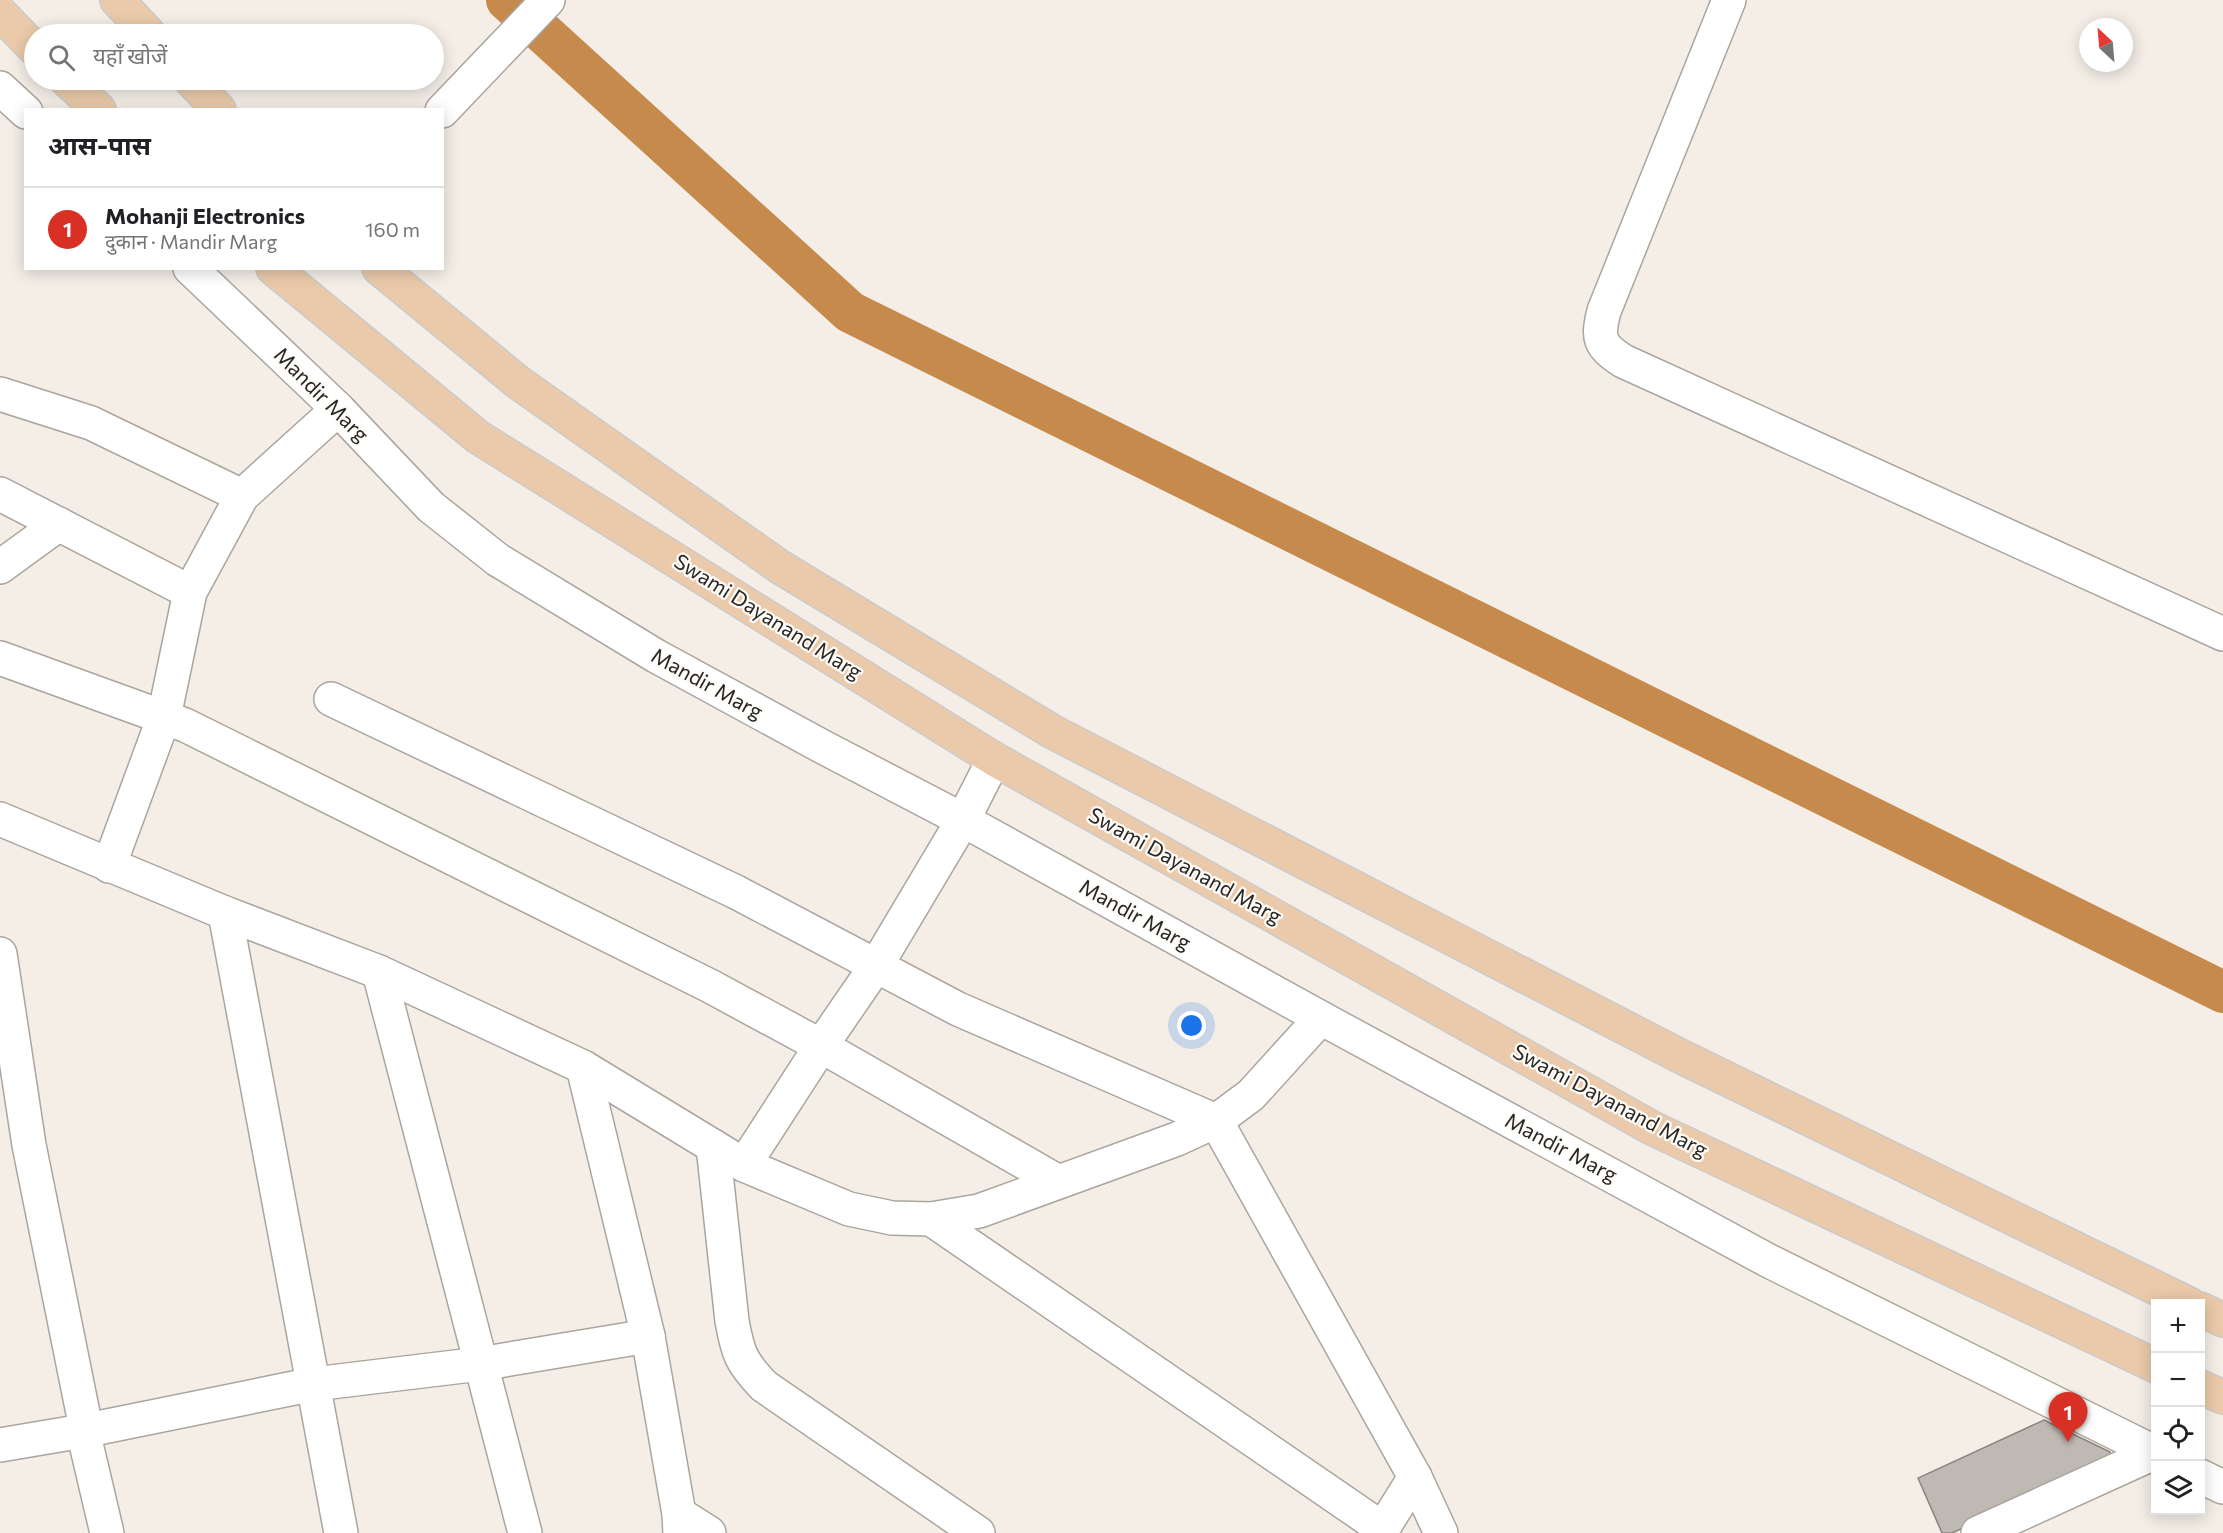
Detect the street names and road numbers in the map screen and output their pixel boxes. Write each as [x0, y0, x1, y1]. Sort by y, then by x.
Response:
street label: Mandir Marg [270, 341, 375, 446]
street label: Swami Dayanand Marg [670, 548, 867, 684]
street label: Mandir Marg [648, 642, 768, 724]
street label: Swami Dayanand Marg [1085, 801, 1287, 928]
street label: Mandir Marg [1076, 873, 1196, 955]
street label: Swami Dayanand Marg [1509, 1038, 1712, 1162]
street label: Mandir Marg [1501, 1107, 1622, 1187]

